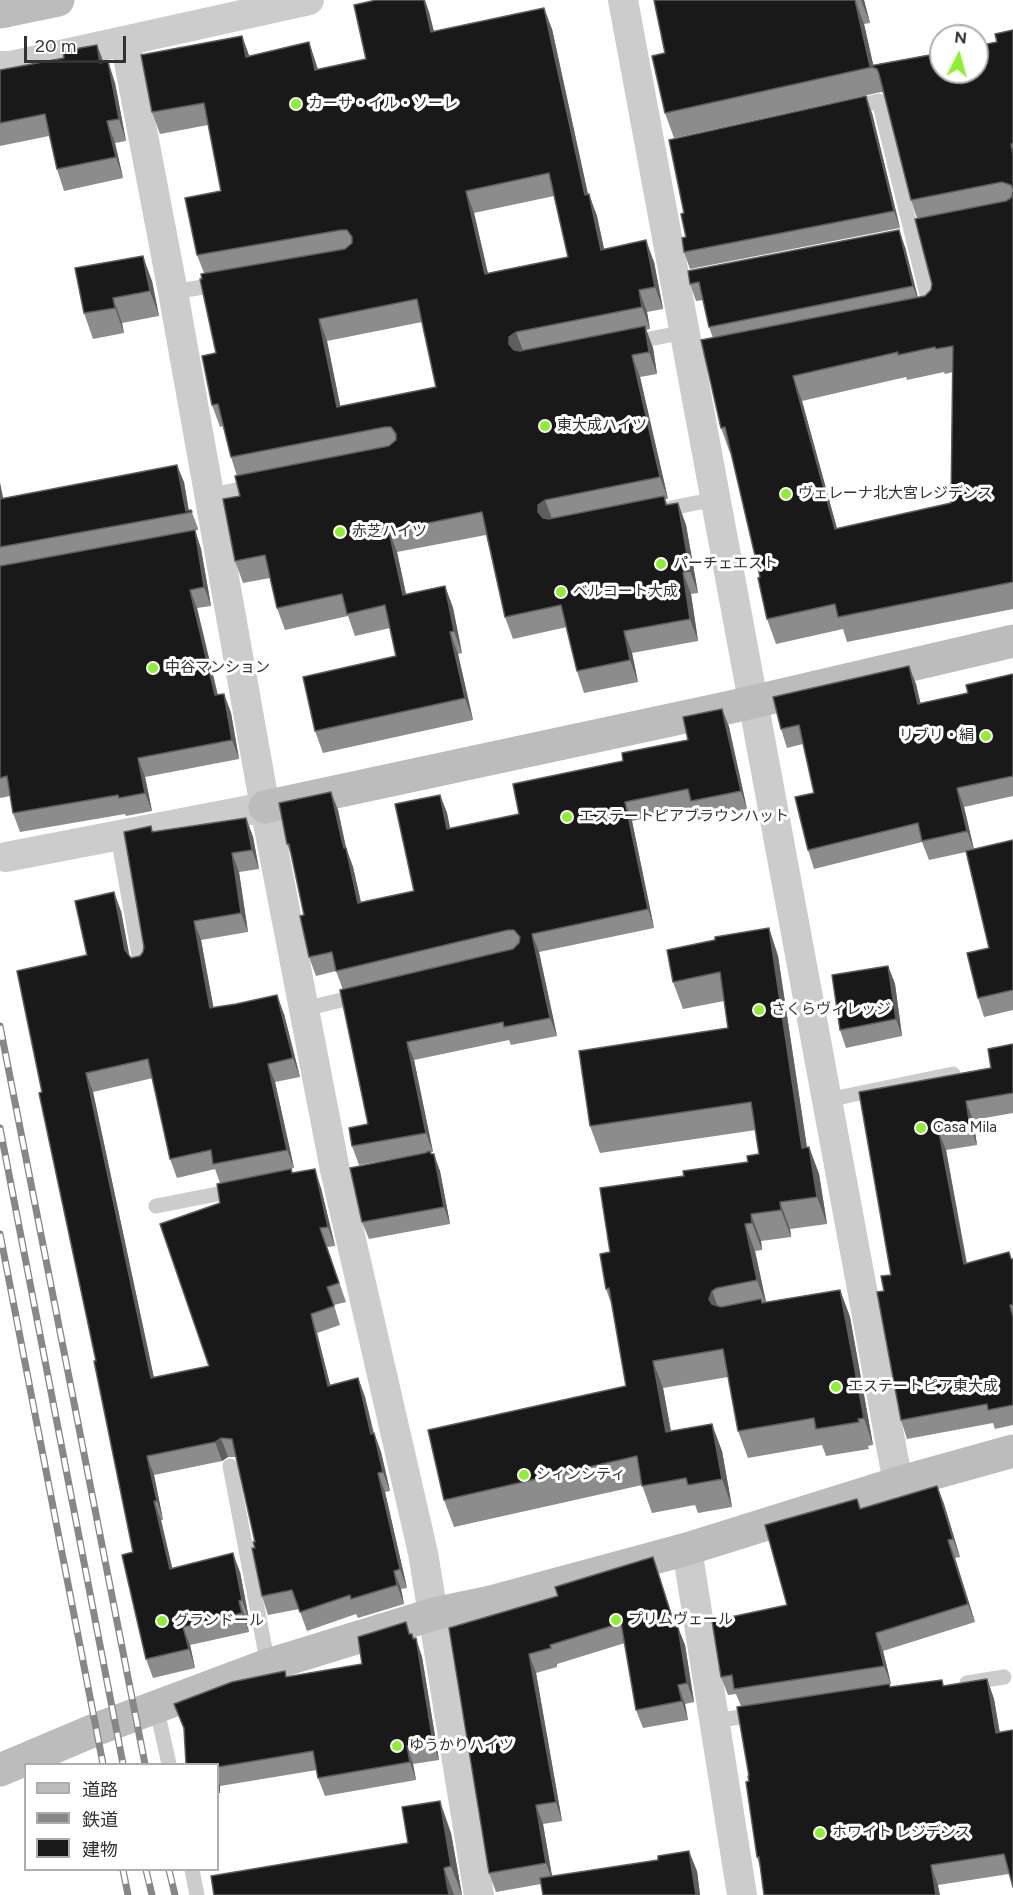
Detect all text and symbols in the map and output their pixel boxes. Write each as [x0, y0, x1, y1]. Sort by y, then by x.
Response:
scale bar [27, 24, 129, 62]
north arrow [929, 24, 989, 84]
text: N [954, 27, 968, 48]
text: 20 m [35, 35, 76, 57]
place label: カーサ・イル・ソーレ [308, 95, 458, 113]
marker: カーサ・イル・ソーレ [289, 97, 303, 111]
place label: 東大成ハイツ [557, 417, 647, 435]
marker: 東大成ハイツ [538, 419, 552, 433]
place label: ヴェレーナ北大宮レジデンス [798, 485, 993, 503]
marker: ヴェレーナ北大宮レジデンス [779, 487, 793, 501]
place label: 赤芝ハイツ [352, 523, 427, 541]
marker: 赤芝ハイツ [333, 525, 347, 539]
place label: パーチェエスト [673, 555, 778, 573]
marker: パーチェエスト [654, 557, 668, 571]
place label: ベルコート大成 [573, 583, 678, 601]
marker: ベルコート大成 [554, 585, 568, 599]
place label: 中谷マンション [165, 659, 270, 677]
marker: 中谷マンション [146, 661, 160, 675]
place label: リブリ・絹 [899, 727, 974, 745]
marker: リブリ・絹 [979, 729, 993, 743]
place label: エステートピアブラウンハット [579, 808, 789, 826]
marker: エステートピアブラウンハット [560, 810, 574, 824]
place label: さくらヴィレッジ [771, 1001, 891, 1019]
marker: さくらヴィレッジ [752, 1003, 766, 1017]
place label: Casa Mila [933, 1119, 997, 1137]
marker: Casa Mila [914, 1121, 928, 1135]
place label: エステートピア東大成 [848, 1378, 998, 1396]
marker: エステートピア東大成 [829, 1380, 843, 1394]
place label: シィンシティ [536, 1466, 626, 1484]
marker: シィンシティ [517, 1468, 531, 1482]
place label: プリムヴェール [628, 1611, 733, 1629]
place label: グランドール [174, 1612, 264, 1630]
marker: プリムヴェール [609, 1613, 623, 1627]
marker: グランドール [155, 1614, 169, 1628]
place label: ゆうかりハイツ [409, 1737, 514, 1755]
marker: ゆうかりハイツ [390, 1739, 404, 1753]
legend [24, 1763, 219, 1871]
text: 道路 [82, 1779, 118, 1801]
text: 鉄道 [82, 1809, 118, 1831]
place label: ホワイト レジデンス [832, 1824, 971, 1842]
marker: ホワイト レジデンス [813, 1826, 827, 1840]
text: 建物 [82, 1839, 118, 1861]

